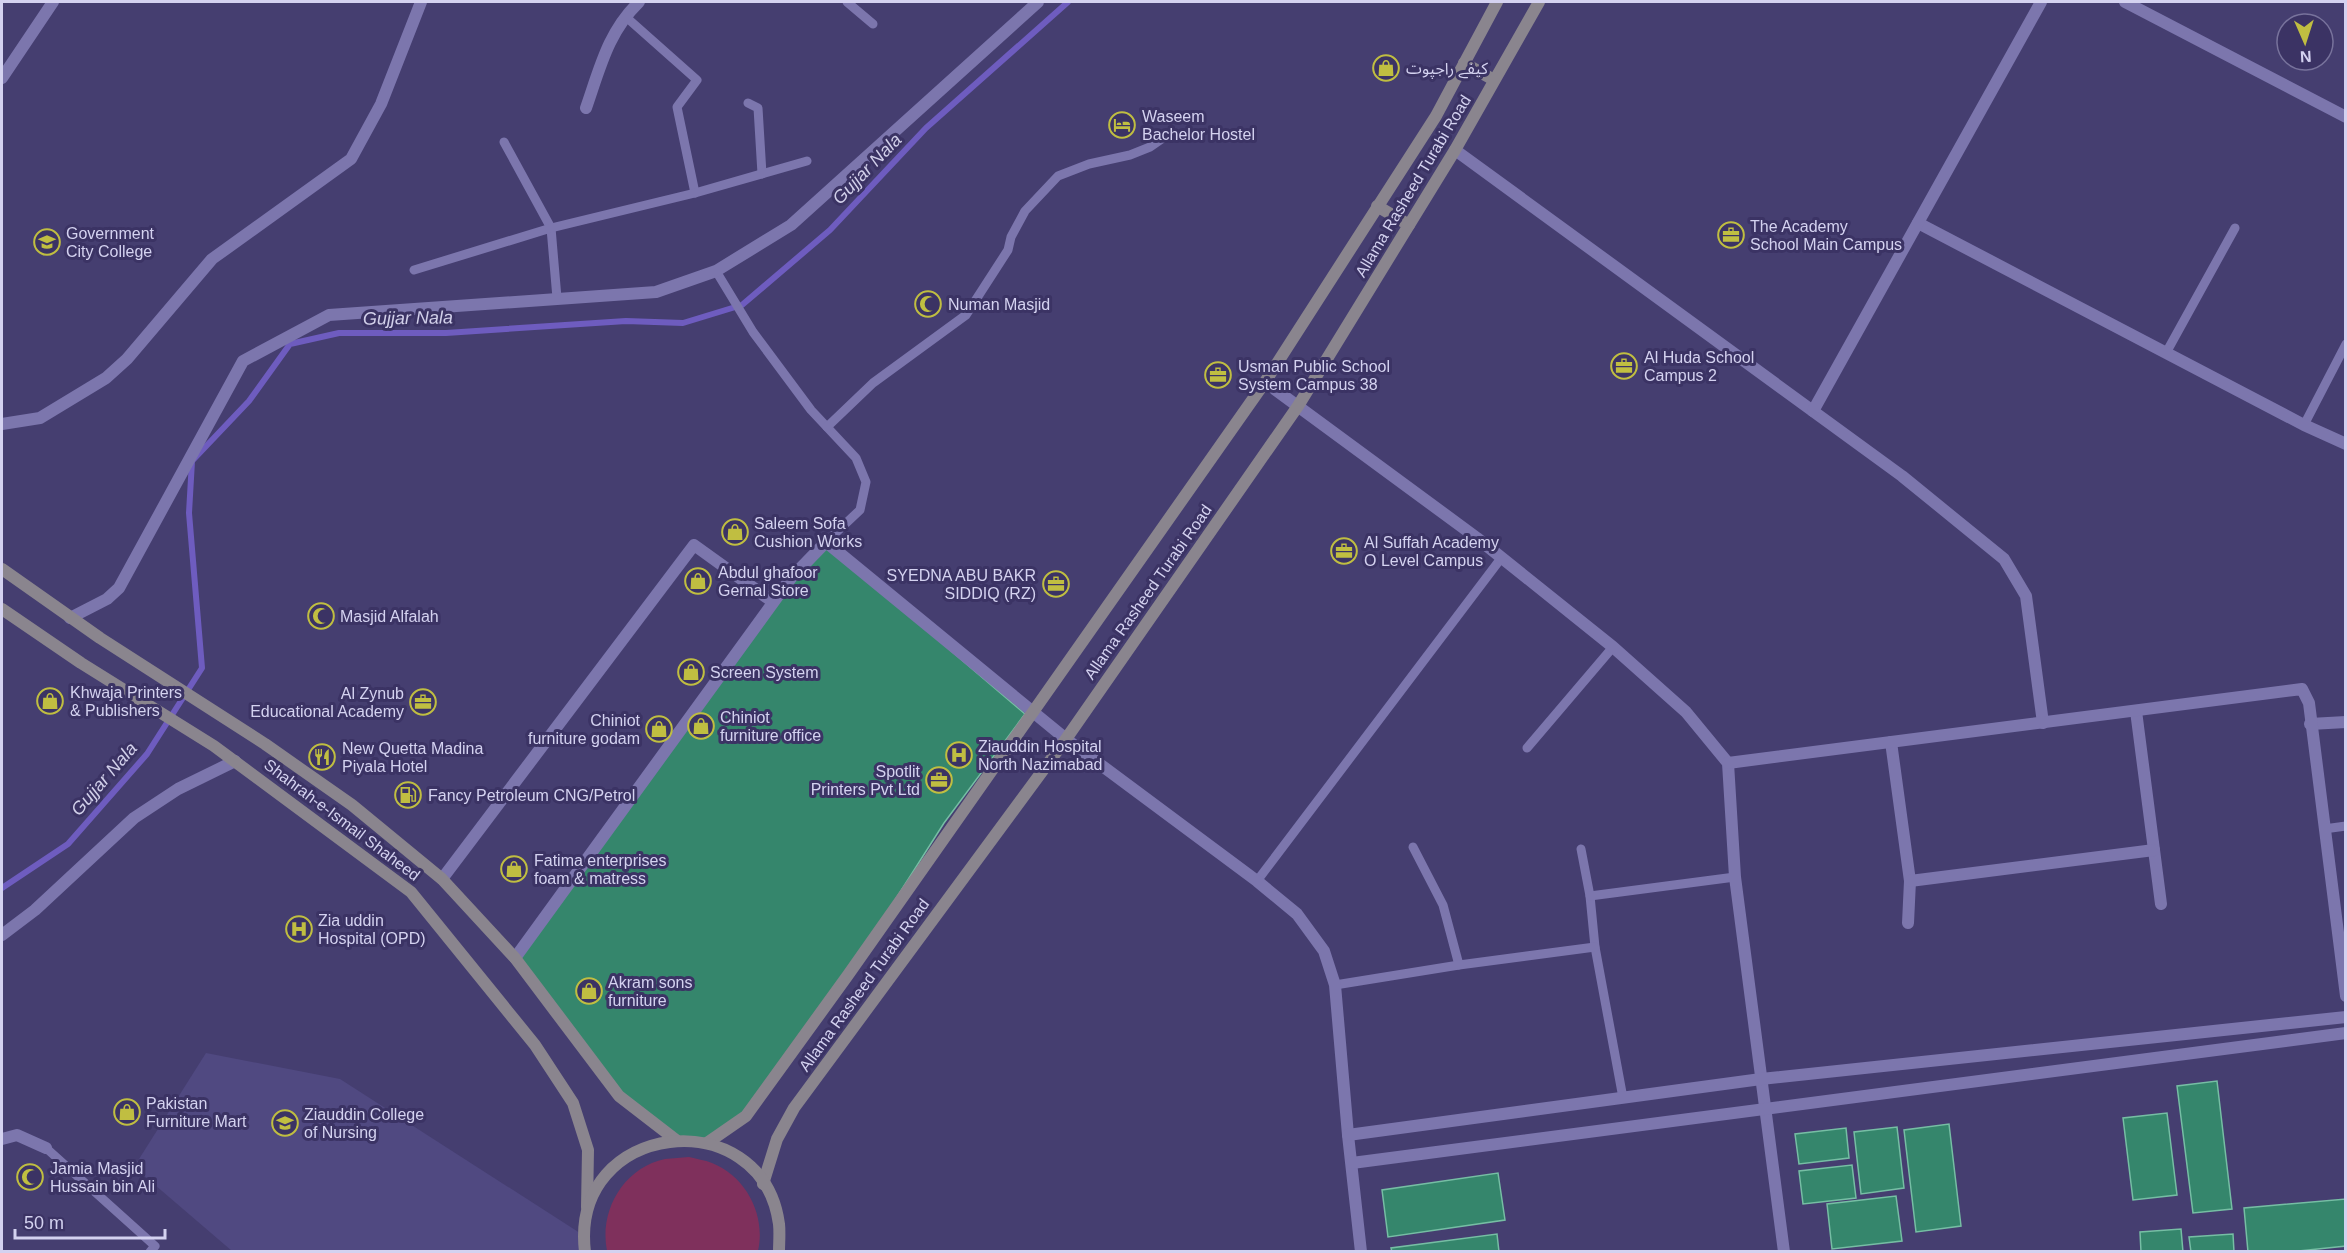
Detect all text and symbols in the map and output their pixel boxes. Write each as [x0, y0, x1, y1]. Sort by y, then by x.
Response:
north arrow [2275, 12, 2335, 72]
text: N [2300, 48, 2312, 65]
shop icon: کیفے راجپوت [1371, 53, 1401, 83]
place label: کیفے راجپوت [1406, 60, 1488, 79]
street label: Allama Rasheed Turabi Road [1352, 92, 1474, 280]
place label: Waseem Bachelor Hostel [1142, 108, 1255, 143]
hotel icon: Waseem Bachelor Hostel [1107, 110, 1137, 140]
water label: Gujjar Nala [829, 130, 905, 208]
place label: The Academy School Main Campus [1750, 218, 1902, 253]
office icon: The Academy School Main Campus [1716, 220, 1746, 250]
place label: Government City College [66, 225, 155, 260]
school or university icon: Government City College [32, 227, 62, 257]
mosque icon: Numan Masjid [913, 289, 943, 319]
place label: Numan Masjid [948, 296, 1050, 313]
water label: Gujjar Nala [363, 307, 453, 329]
place label: Al Huda School Campus 2 [1644, 349, 1754, 384]
office icon: Al Huda School Campus 2 [1609, 351, 1639, 381]
place label: Usman Public School System Campus 38 [1238, 358, 1390, 393]
office icon: Usman Public School System Campus 38 [1203, 360, 1233, 390]
street label: Allama Rasheed Turabi Road [1081, 502, 1215, 682]
place label: Saleem Sofa Cushion Works [754, 515, 862, 550]
shop icon: Saleem Sofa Cushion Works [720, 517, 750, 547]
place label: Al Suffah Academy O Level Campus [1364, 534, 1499, 569]
office icon: Al Suffah Academy O Level Campus [1329, 536, 1359, 566]
place label: Abdul ghafoor Gernal Store [718, 564, 818, 599]
shop icon: Abdul ghafoor Gernal Store [683, 566, 713, 596]
place label: SYEDNA ABU BAKR SIDDIQ (RZ) [887, 567, 1036, 602]
office icon: SYEDNA ABU BAKR SIDDIQ (RZ) [1041, 569, 1071, 599]
mosque icon: Masjid Alfalah [306, 601, 336, 631]
place label: Masjid Alfalah [340, 608, 439, 625]
shop icon: Screen System [676, 657, 706, 687]
place label: Screen System [710, 664, 818, 681]
place label: Khwaja Printers & Publishers [70, 684, 182, 719]
place label: Al Zynub Educational Academy [250, 685, 404, 720]
shop icon: Khwaja Printers & Publishers [35, 686, 65, 716]
office icon: Al Zynub Educational Academy [408, 687, 438, 717]
place label: Chiniot furniture office [720, 709, 821, 744]
shop icon: Chiniot furniture office [686, 711, 716, 741]
place label: Chiniot furniture godam [528, 712, 641, 747]
shop icon: Chiniot furniture godam [644, 714, 674, 744]
water label: Gujjar Nala [67, 738, 141, 820]
place label: Ziauddin Hospital North Nazimabad [978, 738, 1103, 773]
place label: New Quetta Madina Piyala Hotel [342, 740, 484, 775]
hospital icon: Ziauddin Hospital North Nazimabad [944, 740, 974, 770]
restaurant icon: New Quetta Madina Piyala Hotel [307, 742, 337, 772]
street label: Shahrah-e-Ismail Shaheed [261, 756, 423, 884]
place label: Spotlit Printers Pvt Ltd [811, 763, 921, 798]
office icon: Spotlit Printers Pvt Ltd [924, 765, 954, 795]
fuel station icon: Fancy Petroleum CNG/Petrol [393, 780, 423, 810]
place label: Fancy Petroleum CNG/Petrol [428, 787, 635, 804]
place label: Fatima enterprises foam & matress [534, 852, 667, 887]
shop icon: Fatima enterprises foam & matress [499, 854, 529, 884]
street label: Allama Rasheed Turabi Road [796, 895, 932, 1075]
place label: Zia uddin Hospital (OPD) [318, 912, 426, 947]
hospital icon: Zia uddin Hospital (OPD) [284, 914, 314, 944]
place label: Akram sons furniture [608, 974, 692, 1009]
shop icon: Akram sons furniture [574, 976, 604, 1006]
place label: Pakistan Furniture Mart [146, 1095, 247, 1130]
shop icon: Pakistan Furniture Mart [112, 1097, 142, 1127]
place label: Ziauddin College of Nursing [304, 1106, 424, 1141]
school or university icon: Ziauddin College of Nursing [270, 1108, 300, 1138]
place label: Jamia Masjid Hussain bin Ali [50, 1160, 155, 1195]
mosque icon: Jamia Masjid Hussain bin Ali [15, 1162, 45, 1192]
scale bar [15, 1202, 165, 1240]
text: 50 m [24, 1213, 64, 1233]

